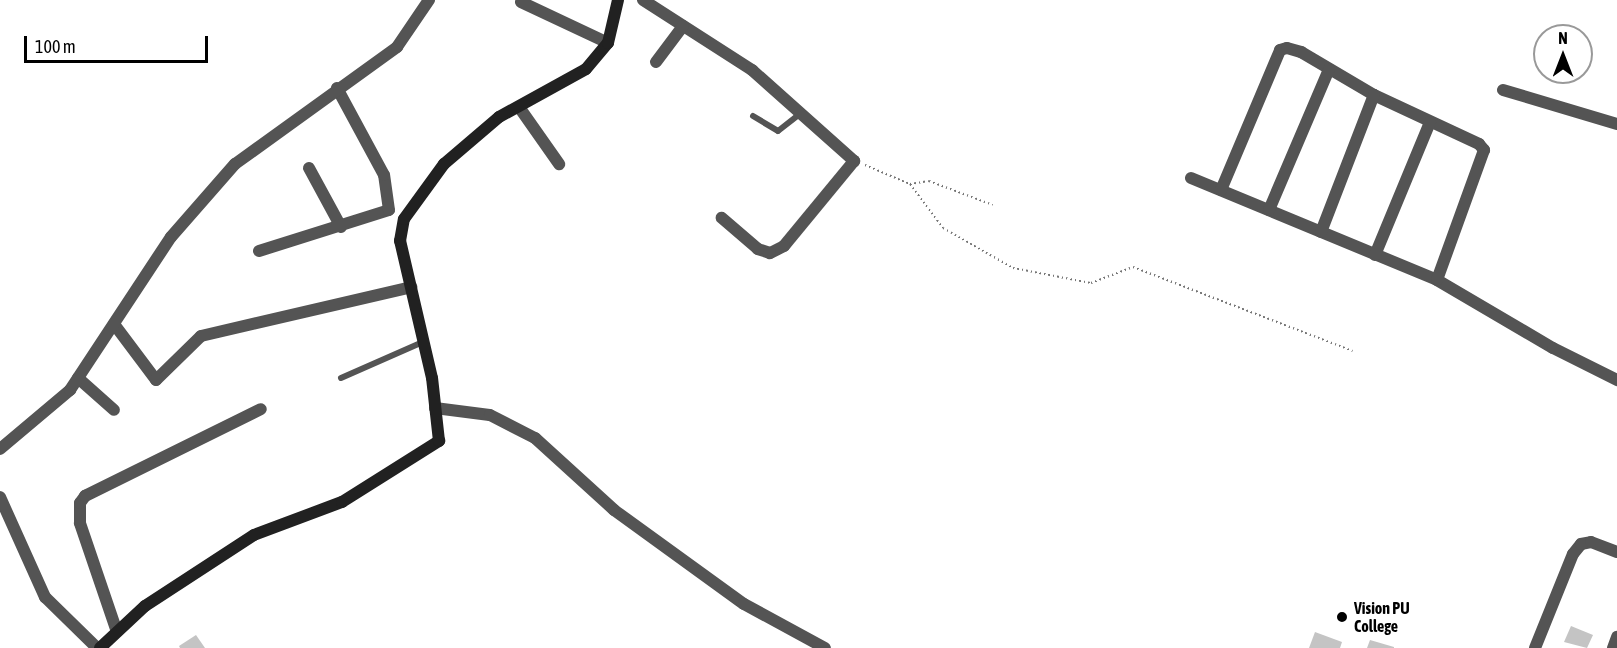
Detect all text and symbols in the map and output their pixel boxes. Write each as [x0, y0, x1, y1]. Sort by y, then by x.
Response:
scale bar [27, 24, 212, 62]
north arrow [1533, 24, 1593, 84]
text: N [1558, 29, 1568, 47]
text: 100 m [35, 36, 76, 57]
place label: Vision PU College [1354, 598, 1410, 636]
marker: Vision PU College [1335, 610, 1349, 624]

